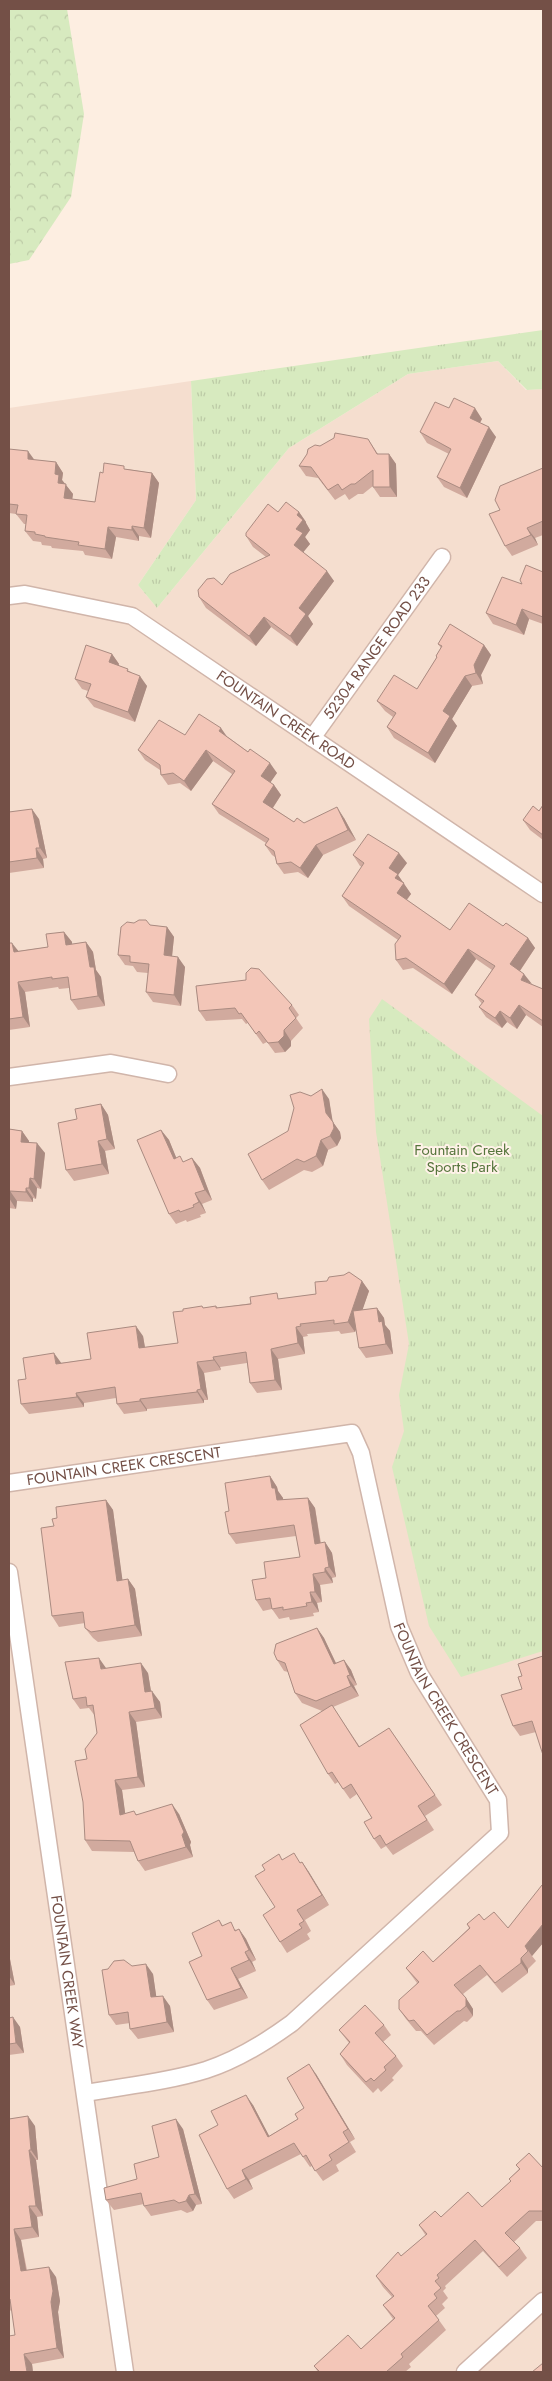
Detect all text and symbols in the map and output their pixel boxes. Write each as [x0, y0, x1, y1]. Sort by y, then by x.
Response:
street label: 52304 RANGE ROAD 233 [318, 572, 436, 724]
street label: FOUNTAIN CREEK ROAD [212, 665, 360, 775]
park label: Fountain Creek Sports Park [414, 1139, 510, 1178]
street label: FOUNTAIN CREEK CRESCENT [25, 1441, 222, 1491]
street label: FOUNTAIN CREEK CRESCENT [388, 1619, 504, 1800]
street label: FOUNTAIN CREEK WAY [45, 1894, 89, 2050]

